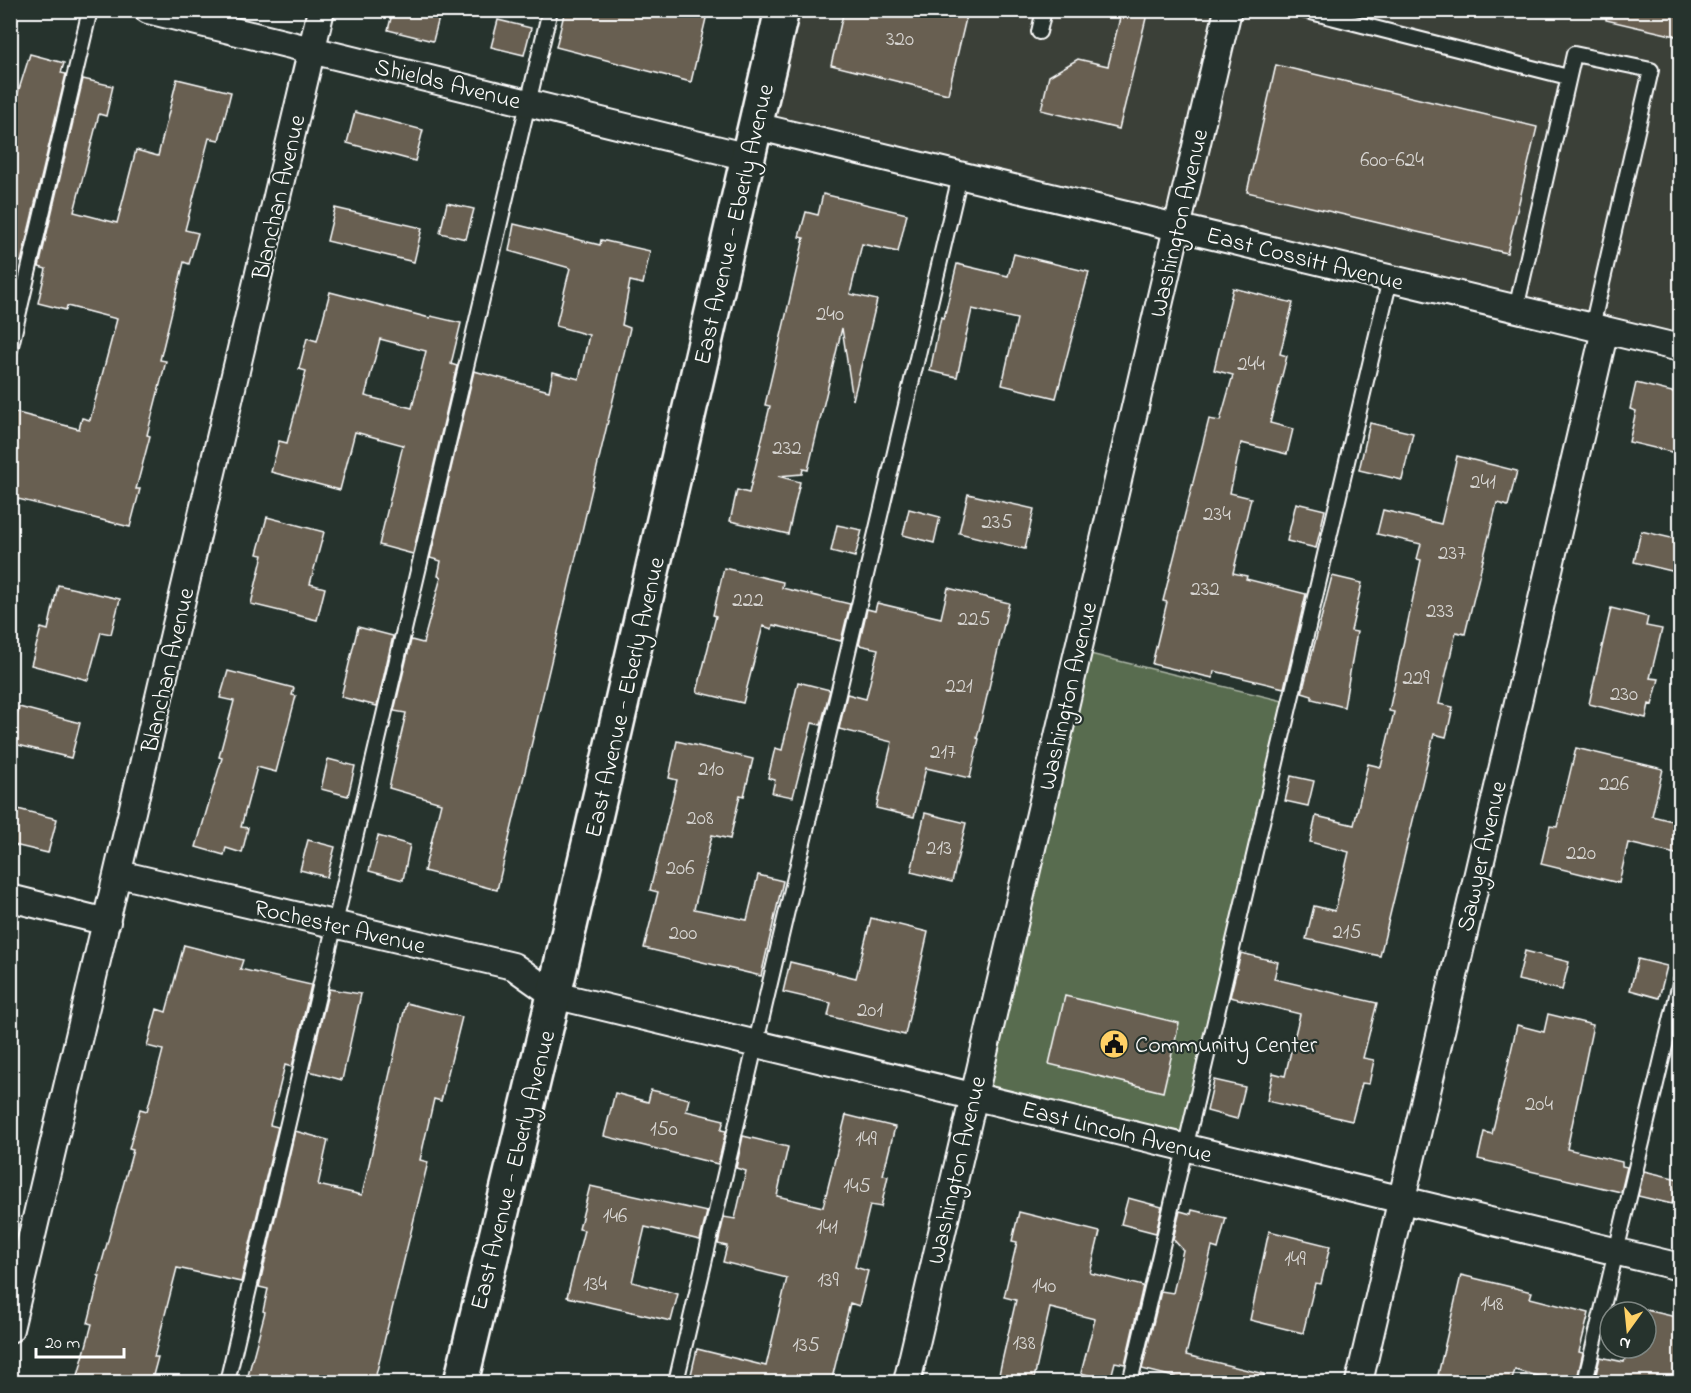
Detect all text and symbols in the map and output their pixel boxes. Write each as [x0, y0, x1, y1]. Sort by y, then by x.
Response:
house number: 320 [886, 25, 914, 55]
street label: Shields Avenue [371, 50, 524, 121]
street label: East Avenue - Eberly Avenue [686, 81, 786, 369]
street label: Blanchan Avenue [244, 111, 316, 284]
street label: Washington Avenue [1142, 126, 1219, 321]
house number: 600-624 [1360, 146, 1424, 176]
street label: East Cossitt Avenue [1202, 219, 1407, 302]
house number: 240 [816, 300, 844, 330]
house number: 244 [1237, 350, 1265, 380]
house number: 232 [772, 434, 802, 464]
house number: 241 [1470, 468, 1496, 498]
house number: 234 [1203, 500, 1231, 530]
house number: 235 [981, 508, 1013, 538]
house number: 237 [1438, 539, 1466, 569]
street label: East Avenue - Eberly Avenue [577, 554, 677, 842]
house number: 232 [1190, 575, 1220, 605]
street label: Blanchan Avenue [133, 584, 205, 757]
house number: 222 [732, 586, 764, 616]
house number: 233 [1426, 597, 1454, 627]
street label: Washington Avenue [1031, 599, 1108, 794]
house number: 225 [958, 605, 990, 635]
house number: 229 [1402, 664, 1430, 694]
house number: 221 [945, 672, 973, 702]
house number: 230 [1610, 680, 1638, 710]
house number: 217 [930, 738, 956, 768]
house number: 210 [698, 755, 724, 785]
house number: 226 [1599, 770, 1629, 800]
street label: Sawyer Avenue [1449, 778, 1519, 935]
house number: 208 [686, 804, 714, 834]
house number: 213 [926, 834, 952, 864]
house number: 220 [1566, 839, 1596, 869]
house number: 206 [666, 854, 694, 884]
street label: Rochester Avenue [250, 892, 429, 965]
house number: 215 [1332, 918, 1362, 948]
house number: 200 [669, 919, 697, 949]
house number: 201 [857, 996, 883, 1026]
street label: East Avenue - Eberly Avenue [463, 1027, 567, 1314]
public building icon: Community Center [1098, 1028, 1130, 1060]
place label: Community Center [1135, 1029, 1318, 1065]
street label: Washington Avenue [920, 1073, 997, 1268]
house number: 204 [1525, 1090, 1553, 1120]
street label: East Lincoln Avenue [1018, 1093, 1215, 1174]
house number: 150 [650, 1115, 678, 1145]
house number: 149 [855, 1125, 878, 1155]
house number: 145 [843, 1172, 871, 1202]
house number: 146 [603, 1202, 627, 1232]
house number: 141 [816, 1213, 838, 1243]
house number: 149 [1284, 1245, 1307, 1275]
house number: 139 [817, 1266, 840, 1296]
house number: 134 [583, 1270, 607, 1300]
house number: 140 [1032, 1272, 1056, 1302]
house number: 148 [1480, 1290, 1504, 1320]
north arrow [1598, 1300, 1658, 1360]
scale bar [36, 1321, 124, 1359]
house number: 138 [1012, 1329, 1036, 1359]
text: N [1616, 1330, 1633, 1356]
text: 20 m [45, 1331, 80, 1357]
house number: 135 [792, 1331, 820, 1361]

